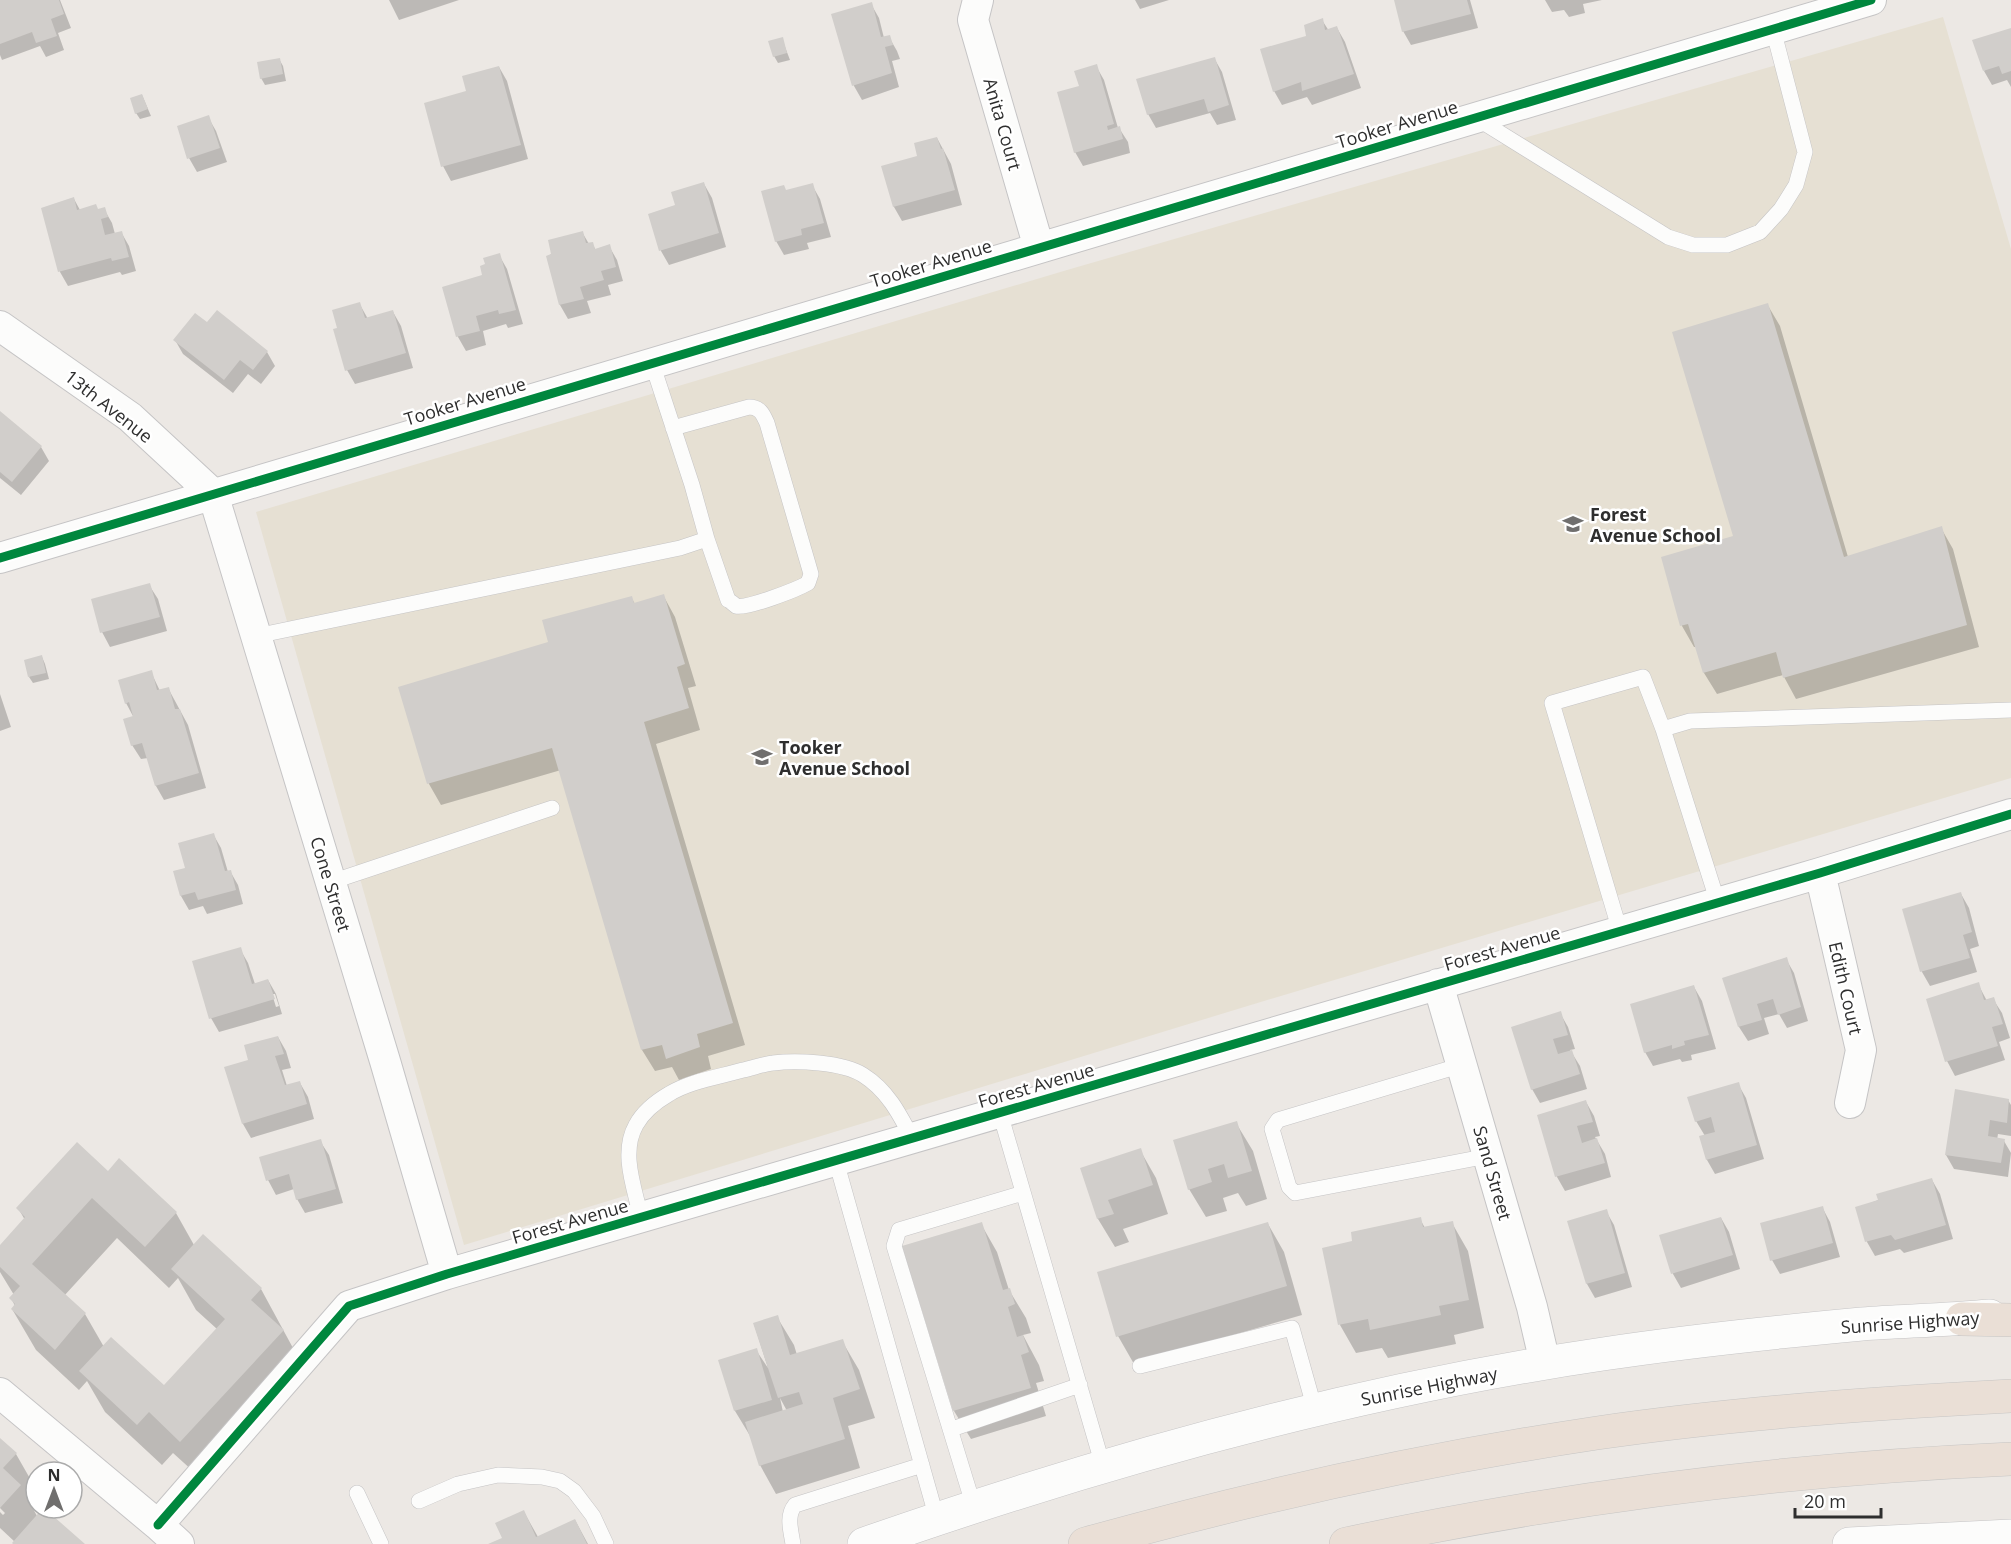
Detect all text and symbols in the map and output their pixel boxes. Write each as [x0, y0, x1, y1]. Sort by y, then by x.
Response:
street label: Anita Court [978, 75, 1028, 173]
street label: Tooker Avenue [1333, 94, 1461, 154]
street label: Tooker Avenue [867, 233, 995, 293]
street label: 13th Avenue [60, 364, 158, 448]
street label: Tooker Avenue [401, 371, 529, 431]
place label: Forest Avenue School [1590, 502, 1721, 547]
school or university icon: Forest Avenue School [1561, 512, 1585, 536]
place label: Tooker Avenue School [779, 735, 910, 780]
school or university icon: Tooker Avenue School [750, 745, 774, 769]
street label: Cone Street [305, 834, 357, 934]
street label: Forest Avenue [1441, 920, 1563, 976]
street label: Edith Court [1824, 939, 1868, 1037]
street label: Forest Avenue [975, 1057, 1097, 1113]
street label: Sand Street [1468, 1123, 1518, 1223]
street label: Forest Avenue [509, 1193, 631, 1249]
street label: Sunrise Highway [1840, 1305, 1981, 1339]
street label: Sunrise Highway [1359, 1361, 1500, 1411]
north arrow [24, 1460, 84, 1520]
text: N [47, 1464, 61, 1486]
scale bar [1795, 1481, 1880, 1519]
text: 20 m [1804, 1489, 1846, 1513]

